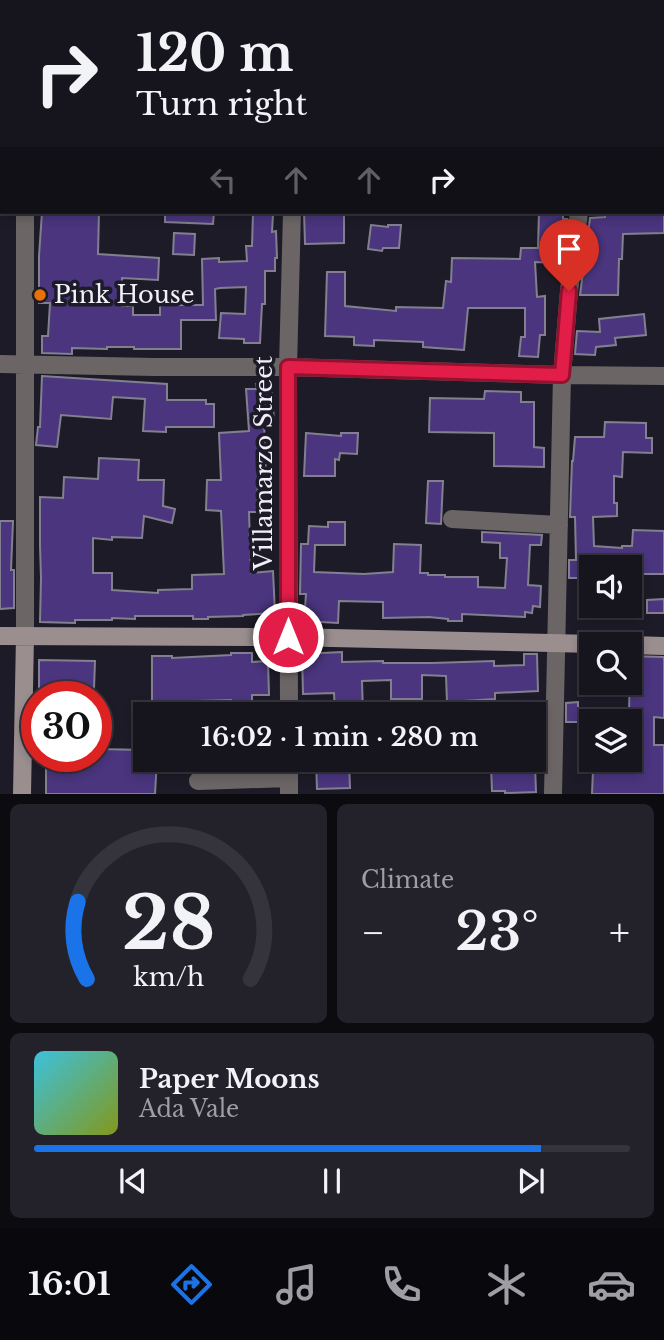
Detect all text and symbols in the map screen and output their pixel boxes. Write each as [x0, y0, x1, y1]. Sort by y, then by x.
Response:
text: 120 m [136, 23, 294, 84]
icon: right [21, 28, 112, 119]
text: Turn right [136, 84, 307, 124]
icon: left [204, 161, 242, 199]
icon: ahead [277, 161, 315, 199]
icon: ahead [350, 161, 388, 199]
icon: right [423, 161, 461, 199]
pin [539, 219, 599, 291]
icon: arrive [550, 230, 588, 268]
place label: Pink House [54, 280, 195, 309]
marker: Pink House [32, 287, 48, 303]
street label: Villamarzo Street [249, 356, 278, 571]
map controls [579, 555, 642, 772]
button: sound [579, 555, 642, 618]
position arrow [251, 600, 325, 674]
button: search [579, 632, 642, 695]
speed limit sign: 30 [21, 681, 112, 772]
button: layers [579, 709, 642, 772]
text: 16:02 · 1 min · 280 m [201, 721, 478, 753]
text: Climate [361, 866, 454, 894]
text: 28 [122, 879, 215, 970]
text: 23° [455, 900, 539, 964]
text: − [361, 909, 385, 956]
text: + [609, 909, 630, 956]
text: km/h [133, 962, 204, 993]
text: Paper Moons [139, 1063, 320, 1095]
text: Ada Vale [139, 1095, 239, 1123]
icon: previous [114, 1162, 152, 1200]
icon: pause [313, 1162, 351, 1200]
icon: next [512, 1162, 550, 1200]
icon: directions [167, 1260, 216, 1309]
icon: music [272, 1260, 321, 1309]
icon: phone [377, 1260, 426, 1309]
icon: climate [482, 1260, 531, 1309]
icon: car [587, 1260, 636, 1309]
text: 16:01 [28, 1264, 111, 1304]

